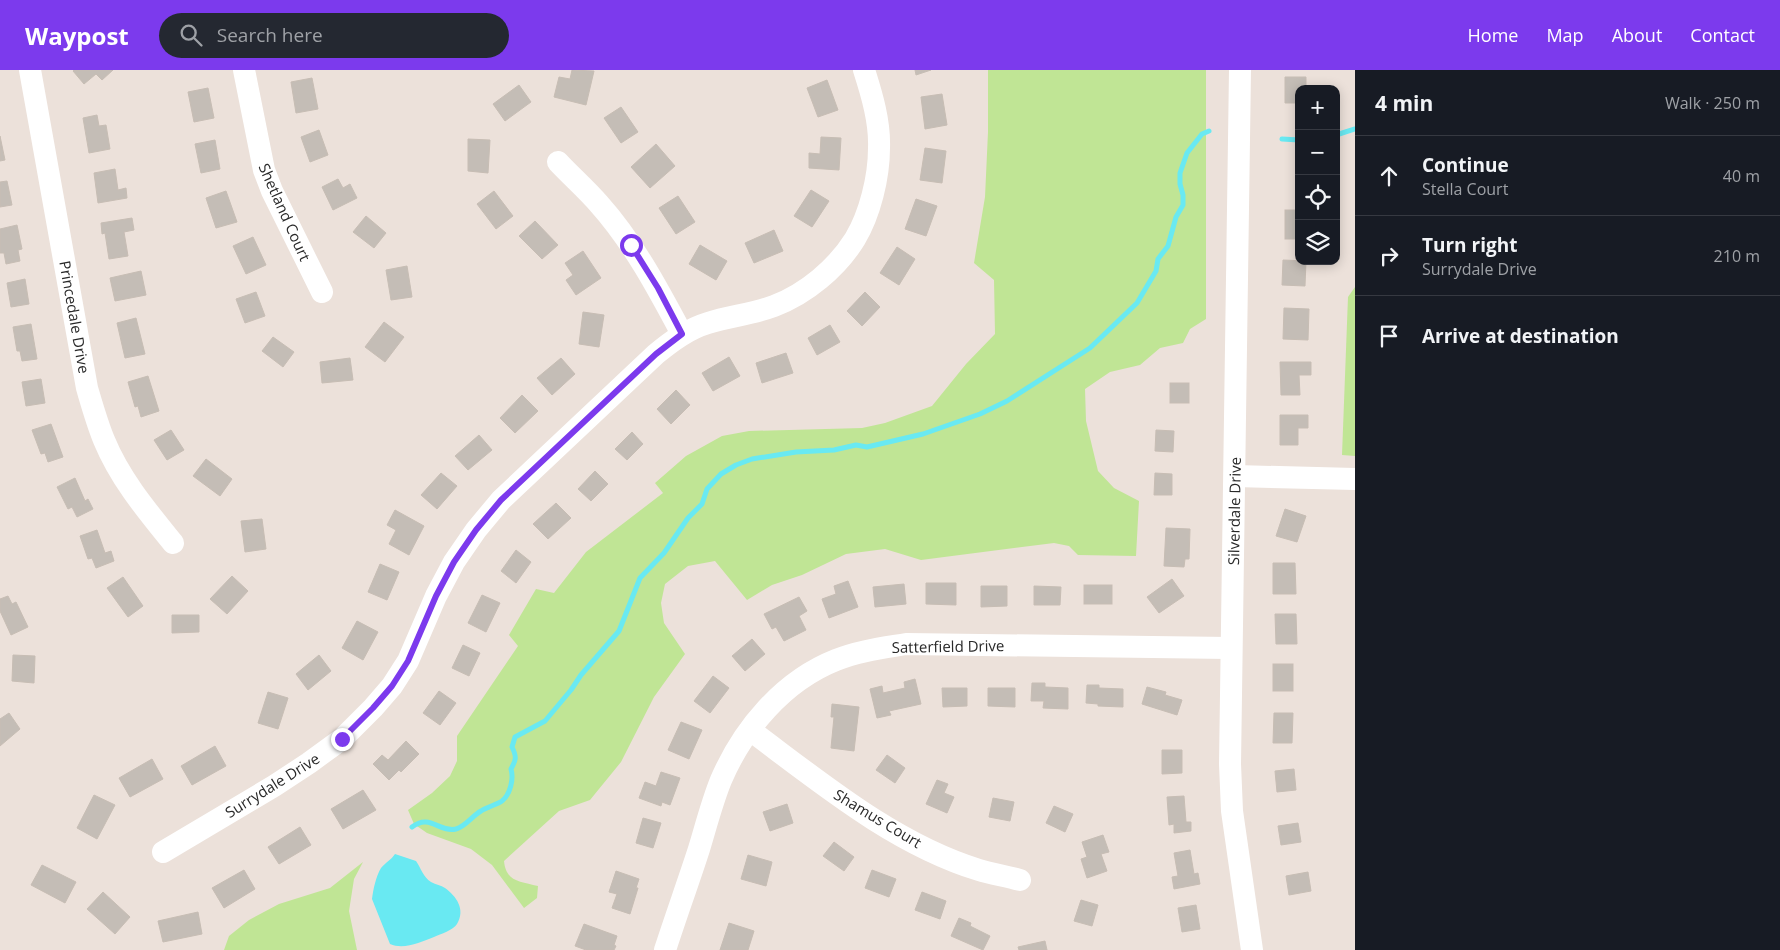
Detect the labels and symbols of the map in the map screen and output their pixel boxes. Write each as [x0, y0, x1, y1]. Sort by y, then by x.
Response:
street label: Shetland Court [255, 160, 315, 264]
route start [620, 234, 643, 257]
street label: Princedale Drive [55, 259, 95, 375]
street label: Silverdale Drive [1223, 457, 1245, 565]
street label: Satterfield Drive [892, 635, 1004, 657]
route end [331, 728, 354, 751]
street label: Surrydale Drive [221, 748, 323, 822]
street label: Shamus Court [830, 784, 926, 852]

